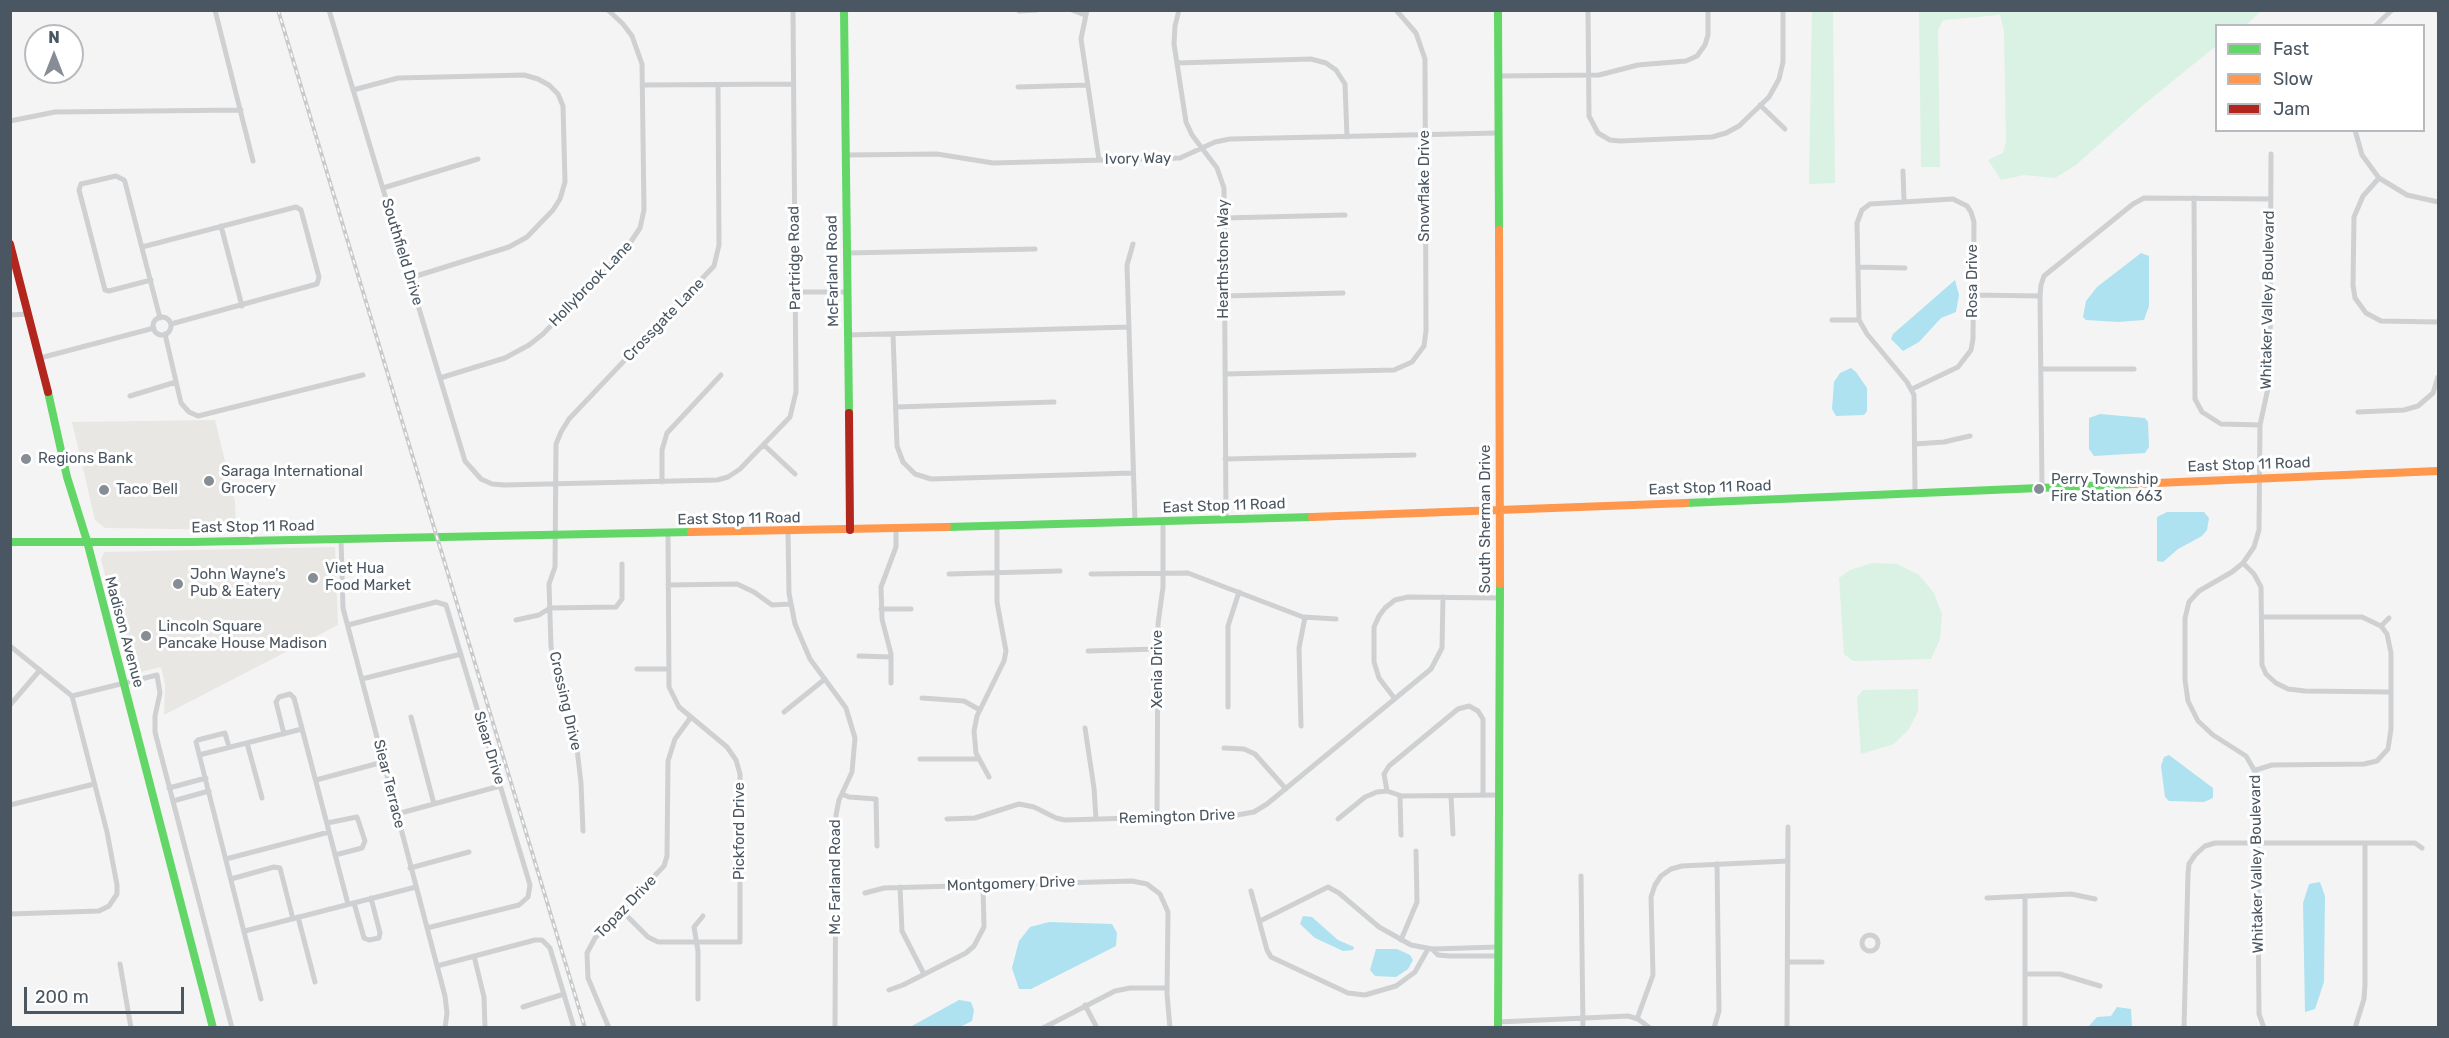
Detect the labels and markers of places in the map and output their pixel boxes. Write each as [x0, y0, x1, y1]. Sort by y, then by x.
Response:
place label: Regions Bank [38, 450, 133, 468]
marker: Regions Bank [19, 452, 33, 466]
place label: Saraga International Grocery [221, 463, 363, 498]
place label: Perry Township Fire Station 663 [2051, 471, 2162, 506]
marker: Saraga International Grocery [202, 474, 216, 488]
place label: Taco Bell [116, 481, 178, 499]
marker: Perry Township Fire Station 663 [2032, 482, 2046, 496]
marker: Taco Bell [97, 483, 111, 497]
place label: Viet Hua Food Market [325, 560, 411, 595]
place label: John Wayne's Pub & Eatery [190, 566, 286, 601]
marker: Viet Hua Food Market [306, 571, 320, 585]
marker: John Wayne's Pub & Eatery [171, 577, 185, 591]
place label: Lincoln Square Pancake House Madison [158, 618, 327, 653]
marker: Lincoln Square Pancake House Madison [139, 629, 153, 643]

